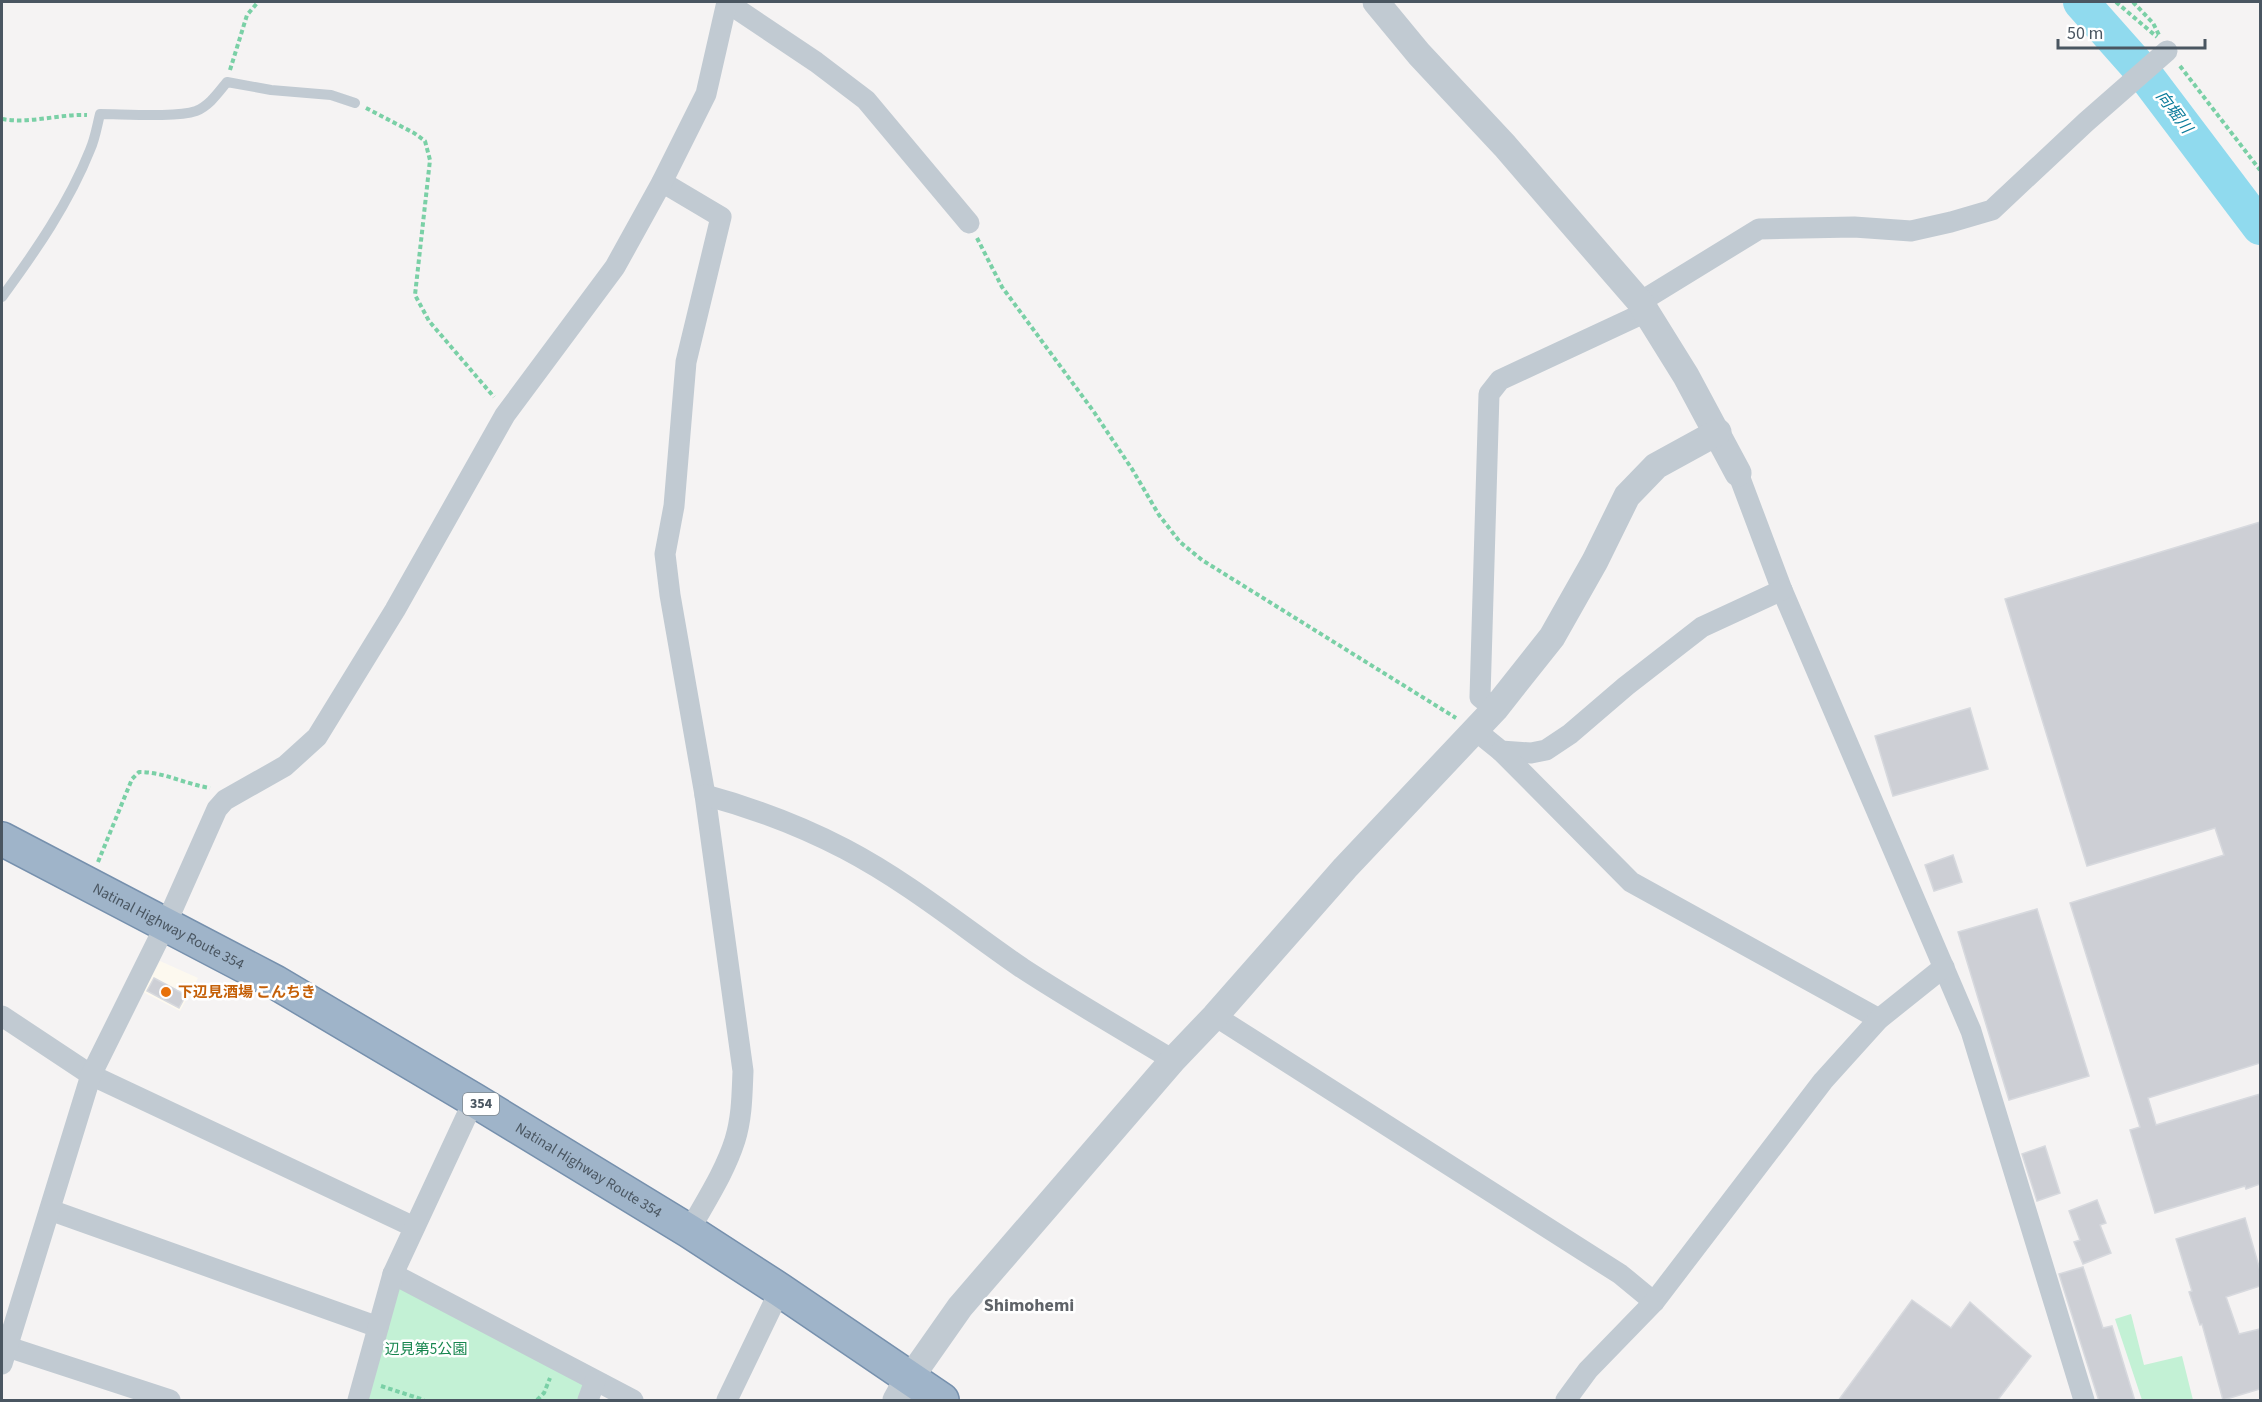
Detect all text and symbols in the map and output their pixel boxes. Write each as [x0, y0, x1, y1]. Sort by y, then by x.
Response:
scale bar [2058, 12, 2205, 50]
text: 50 m [2067, 21, 2103, 46]
water label: 向堀川 [2151, 86, 2198, 139]
street label: Natinal Highway Route 354 [89, 878, 248, 975]
place label: 下辺見酒場 こんちき [178, 982, 316, 1003]
marker: 下辺見酒場 こんちき [159, 985, 173, 999]
road number: 354 [463, 1093, 499, 1115]
street label: Natinal Highway Route 354 [511, 1117, 667, 1223]
district label: Shimohemi [984, 1293, 1074, 1318]
park label: 辺見第5公園 [385, 1339, 467, 1360]

